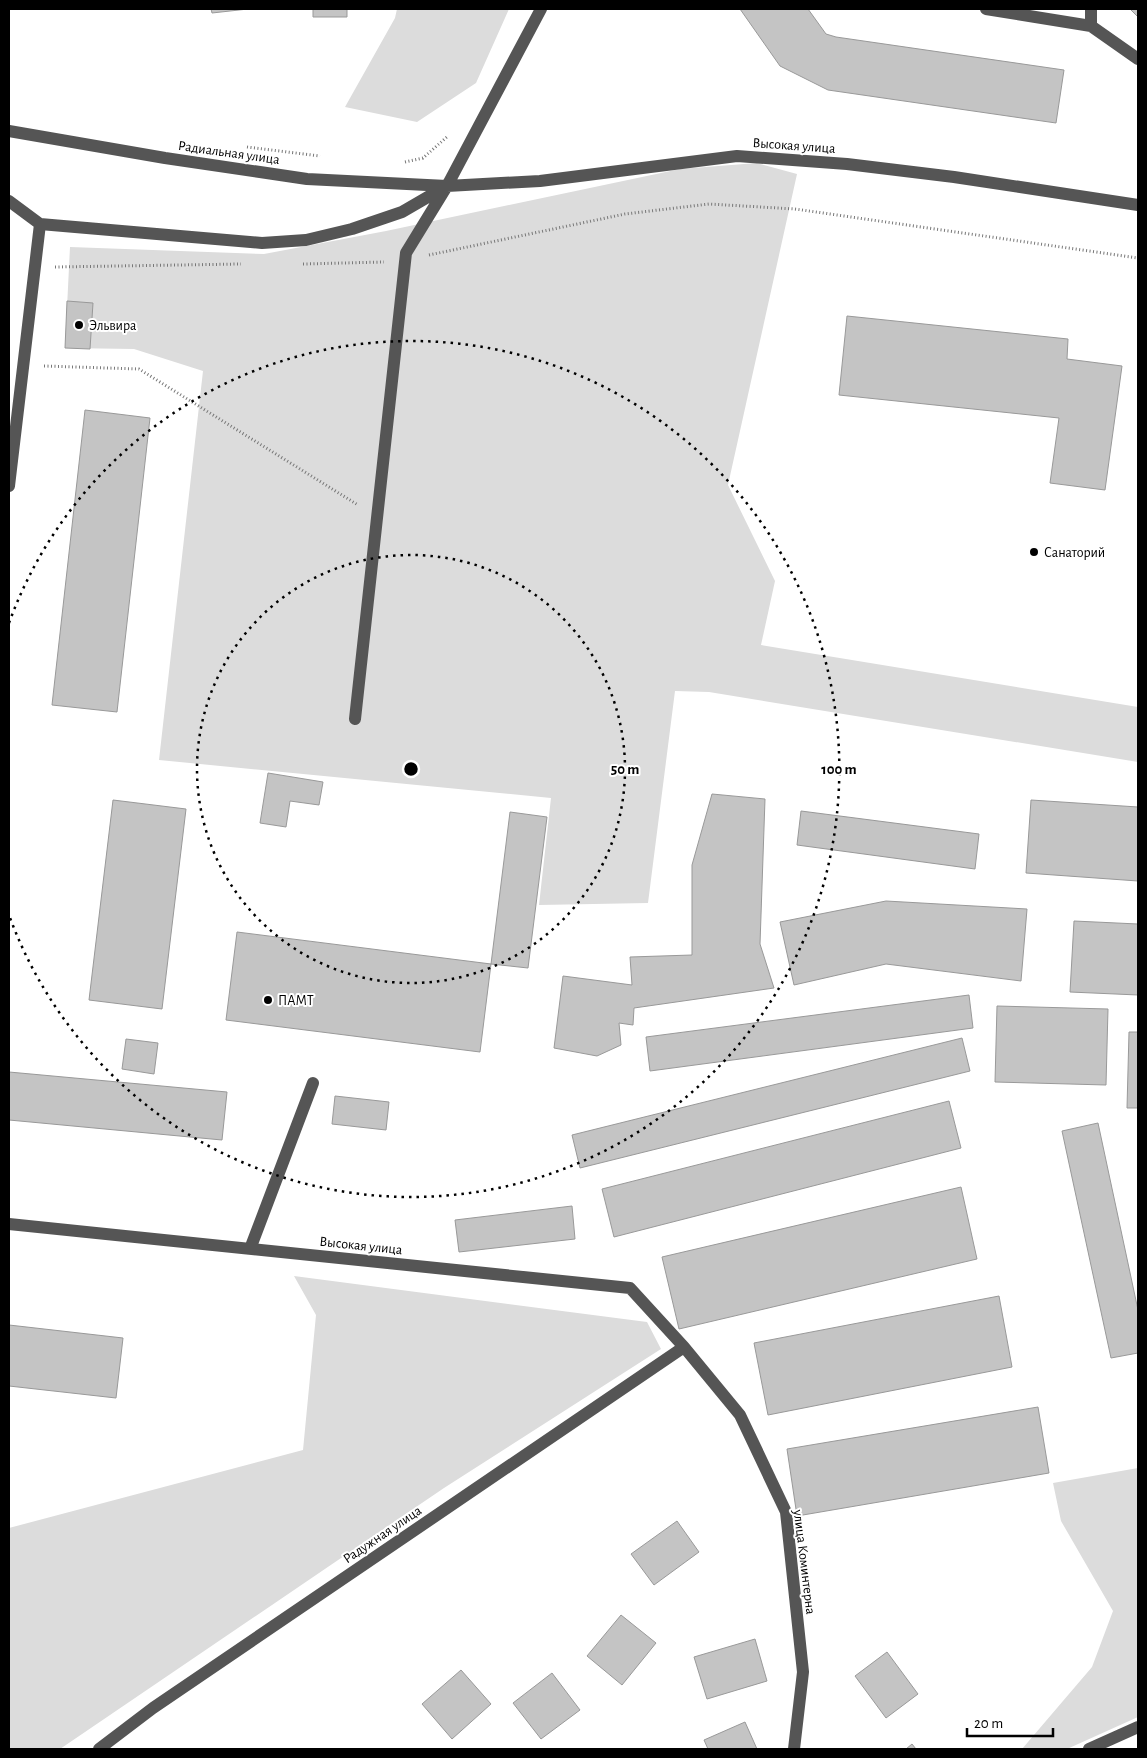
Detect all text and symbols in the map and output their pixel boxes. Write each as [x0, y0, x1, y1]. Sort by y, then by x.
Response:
street label: Высокая улица [752, 136, 837, 156]
street label: Радиальная улица [177, 139, 281, 167]
marker: Эльвира [73, 319, 85, 331]
place label: Эльвира [89, 319, 137, 333]
marker: Санаторий [1028, 546, 1040, 558]
place label: Санаторий [1044, 546, 1105, 560]
centre of rings [402, 760, 420, 778]
text: 50 m [611, 762, 639, 777]
text: 100 m [821, 762, 857, 777]
marker: ПАМТ [262, 994, 274, 1006]
place label: ПАМТ [278, 994, 314, 1008]
street label: Высокая улица [319, 1235, 404, 1257]
street label: Радужная улица [341, 1503, 425, 1566]
street label: улица Коминтерна [791, 1508, 817, 1616]
scale bar [967, 1706, 1053, 1738]
text: 20 m [974, 1716, 1003, 1731]

